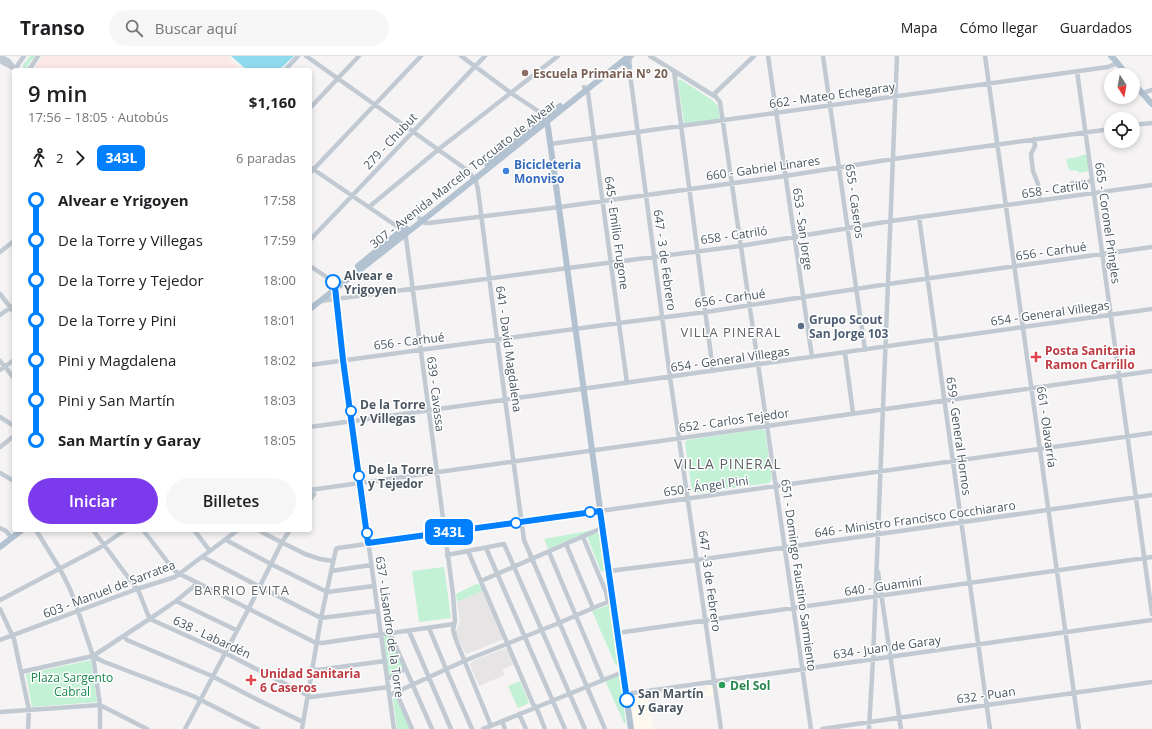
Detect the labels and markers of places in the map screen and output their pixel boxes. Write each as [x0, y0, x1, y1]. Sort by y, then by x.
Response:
place label: Escuela Primaria N° 20 [533, 65, 668, 82]
marker: Escuela Primaria N° 20 [520, 68, 530, 78]
place label: Bicicleteria Monviso [514, 156, 581, 187]
marker: Bicicleteria Monviso [501, 166, 511, 176]
place label: Alvear e Yrigoyen [344, 267, 397, 298]
marker: Alvear e Yrigoyen [325, 274, 341, 290]
place label: Grupo Scout San Jorge 103 [809, 311, 888, 342]
marker: Grupo Scout San Jorge 103 [796, 321, 806, 331]
place label: Posta Sanitaria Ramon Carrillo [1045, 342, 1136, 373]
marker: Posta Sanitaria Ramon Carrillo [1030, 351, 1042, 363]
place label: De la Torre y Villegas [360, 396, 425, 427]
marker: De la Torre y Villegas [345, 405, 357, 417]
place label: De la Torre y Tejedor [368, 461, 433, 492]
marker: De la Torre y Tejedor [353, 470, 365, 482]
unlabelled marker [584, 506, 596, 518]
unlabelled marker [510, 517, 522, 529]
unlabelled marker [361, 527, 373, 539]
place label: Unidad Sanitaria 6 Caseros [260, 665, 360, 696]
marker: Unidad Sanitaria 6 Caseros [245, 674, 257, 686]
place label: Del Sol [730, 677, 770, 694]
marker: Del Sol [717, 680, 727, 690]
place label: San Martín y Garay [638, 685, 704, 716]
marker: San Martín y Garay [619, 692, 635, 708]

